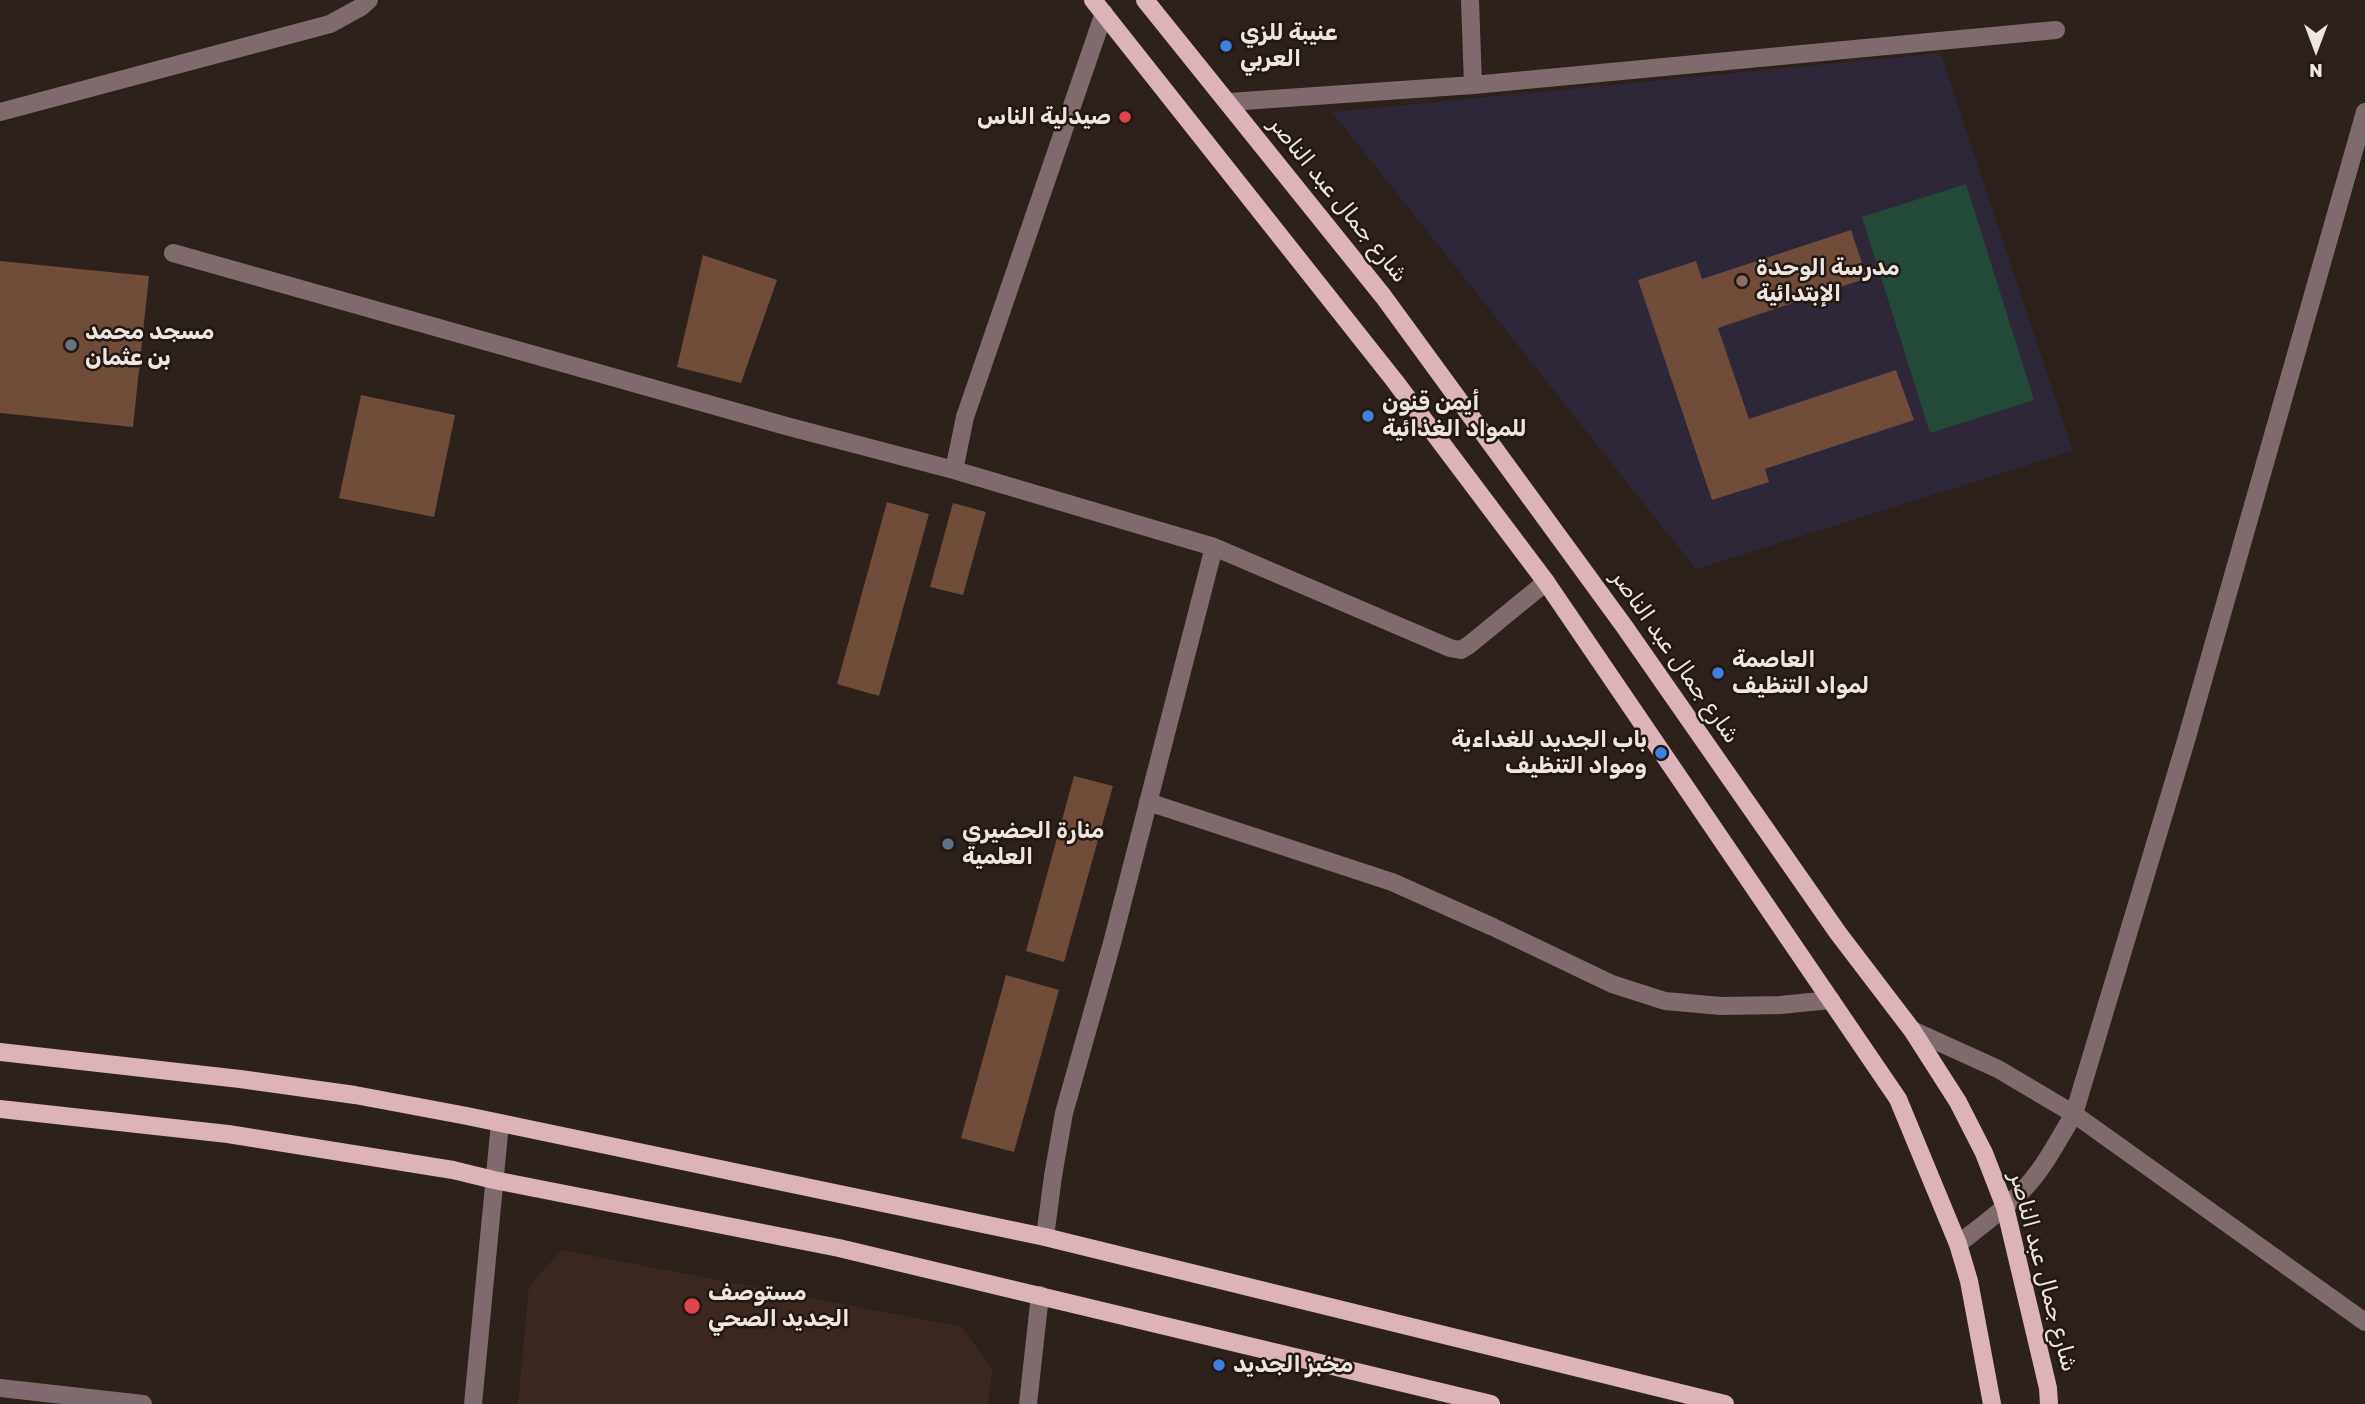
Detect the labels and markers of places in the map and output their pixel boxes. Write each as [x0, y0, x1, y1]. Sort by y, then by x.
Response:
place label: عنيبة للزي العربي [1240, 19, 1337, 73]
marker: عنيبة للزي العربي [1218, 38, 1234, 54]
place label: صيدلية الناس [977, 103, 1111, 131]
marker: صيدلية الناس [1117, 109, 1133, 125]
place label: مدرسة الوحدة الإبتدائية [1756, 254, 1900, 308]
marker: مدرسة الوحدة الإبتدائية [1734, 273, 1750, 289]
place label: مسجد محمد بن عثمان [85, 318, 214, 372]
marker: مسجد محمد بن عثمان [63, 337, 79, 353]
place label: أيمن قنون للمواد الغذائية [1382, 389, 1527, 443]
marker: أيمن قنون للمواد الغذائية [1360, 408, 1376, 424]
place label: العاصمة لمواد التنظيف [1732, 646, 1869, 700]
marker: العاصمة لمواد التنظيف [1710, 665, 1726, 681]
place label: باب الجديد للغداءية ومواد التنظيف [1451, 726, 1647, 780]
marker: باب الجديد للغداءية ومواد التنظيف [1653, 745, 1669, 761]
place label: منارة الحضيري العلمية [962, 817, 1104, 871]
marker: منارة الحضيري العلمية [940, 836, 956, 852]
place label: مستوصف الجديد الصحي [708, 1279, 849, 1333]
marker: مستوصف الجديد الصحي [682, 1296, 702, 1316]
place label: مخبز الجديد [1233, 1351, 1353, 1379]
marker: مخبز الجديد [1211, 1357, 1227, 1373]

